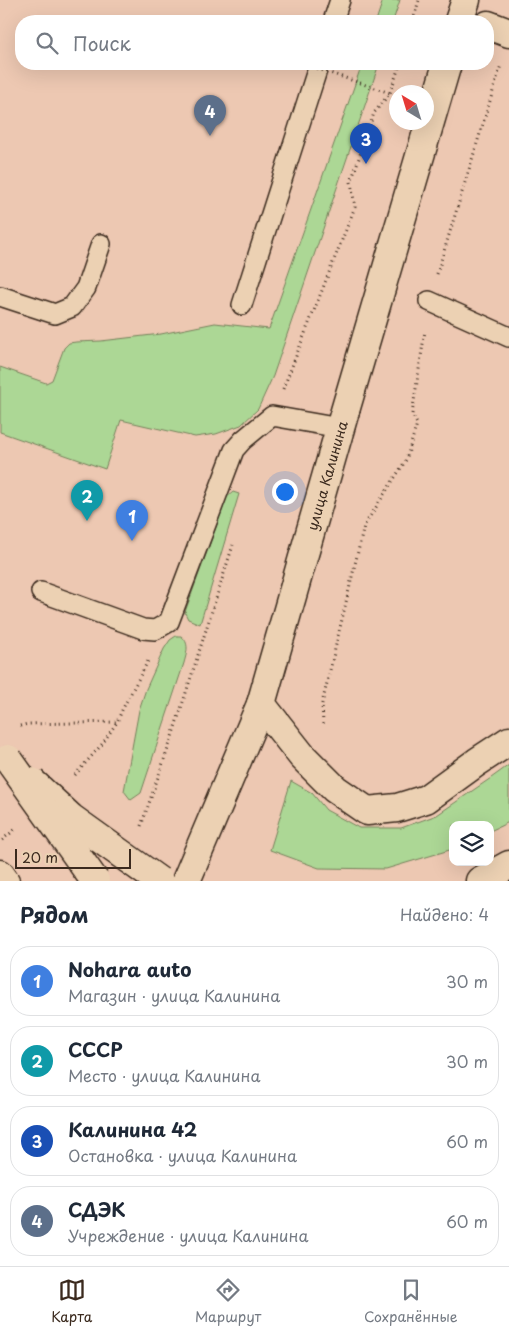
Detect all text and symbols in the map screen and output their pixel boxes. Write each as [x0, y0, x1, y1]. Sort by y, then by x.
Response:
search box [15, 15, 494, 70]
icon: search [33, 29, 61, 57]
text: Поиск [73, 29, 131, 57]
north arrow [389, 85, 434, 130]
pin: 4 [194, 95, 226, 136]
pin: 3 [350, 123, 382, 164]
street label: улица Калинина [301, 418, 352, 533]
your location [272, 479, 298, 505]
pin: 2 [71, 480, 103, 521]
pin: 1 [116, 500, 148, 541]
map controls [449, 821, 494, 866]
button: layers [449, 821, 494, 866]
scale bar [15, 846, 131, 869]
text: 20 m [22, 847, 58, 868]
text: Рядом [20, 898, 88, 930]
text: Найдено: 4 [400, 902, 489, 926]
text: Nohara auto [68, 955, 191, 983]
text: 1 [33, 969, 41, 993]
text: 30 m [446, 969, 488, 993]
text: Магазин · улица Калинина [68, 983, 280, 1007]
text: СССР [68, 1035, 122, 1063]
text: 2 [31, 1049, 43, 1073]
text: 30 m [446, 1049, 488, 1073]
text: Место · улица Калинина [68, 1063, 261, 1087]
text: Калинина 42 [68, 1115, 197, 1143]
text: 3 [32, 1129, 42, 1153]
text: 60 m [446, 1129, 488, 1153]
text: Остановка · улица Калинина [68, 1143, 297, 1167]
text: СДЭК [68, 1195, 125, 1223]
text: 4 [32, 1209, 42, 1233]
text: 60 m [446, 1209, 488, 1233]
text: Учреждение · улица Калинина [68, 1223, 309, 1247]
tab: Карта [51, 1276, 92, 1327]
tab: Маршрут [195, 1276, 261, 1327]
tab: Сохранённые [364, 1276, 458, 1327]

